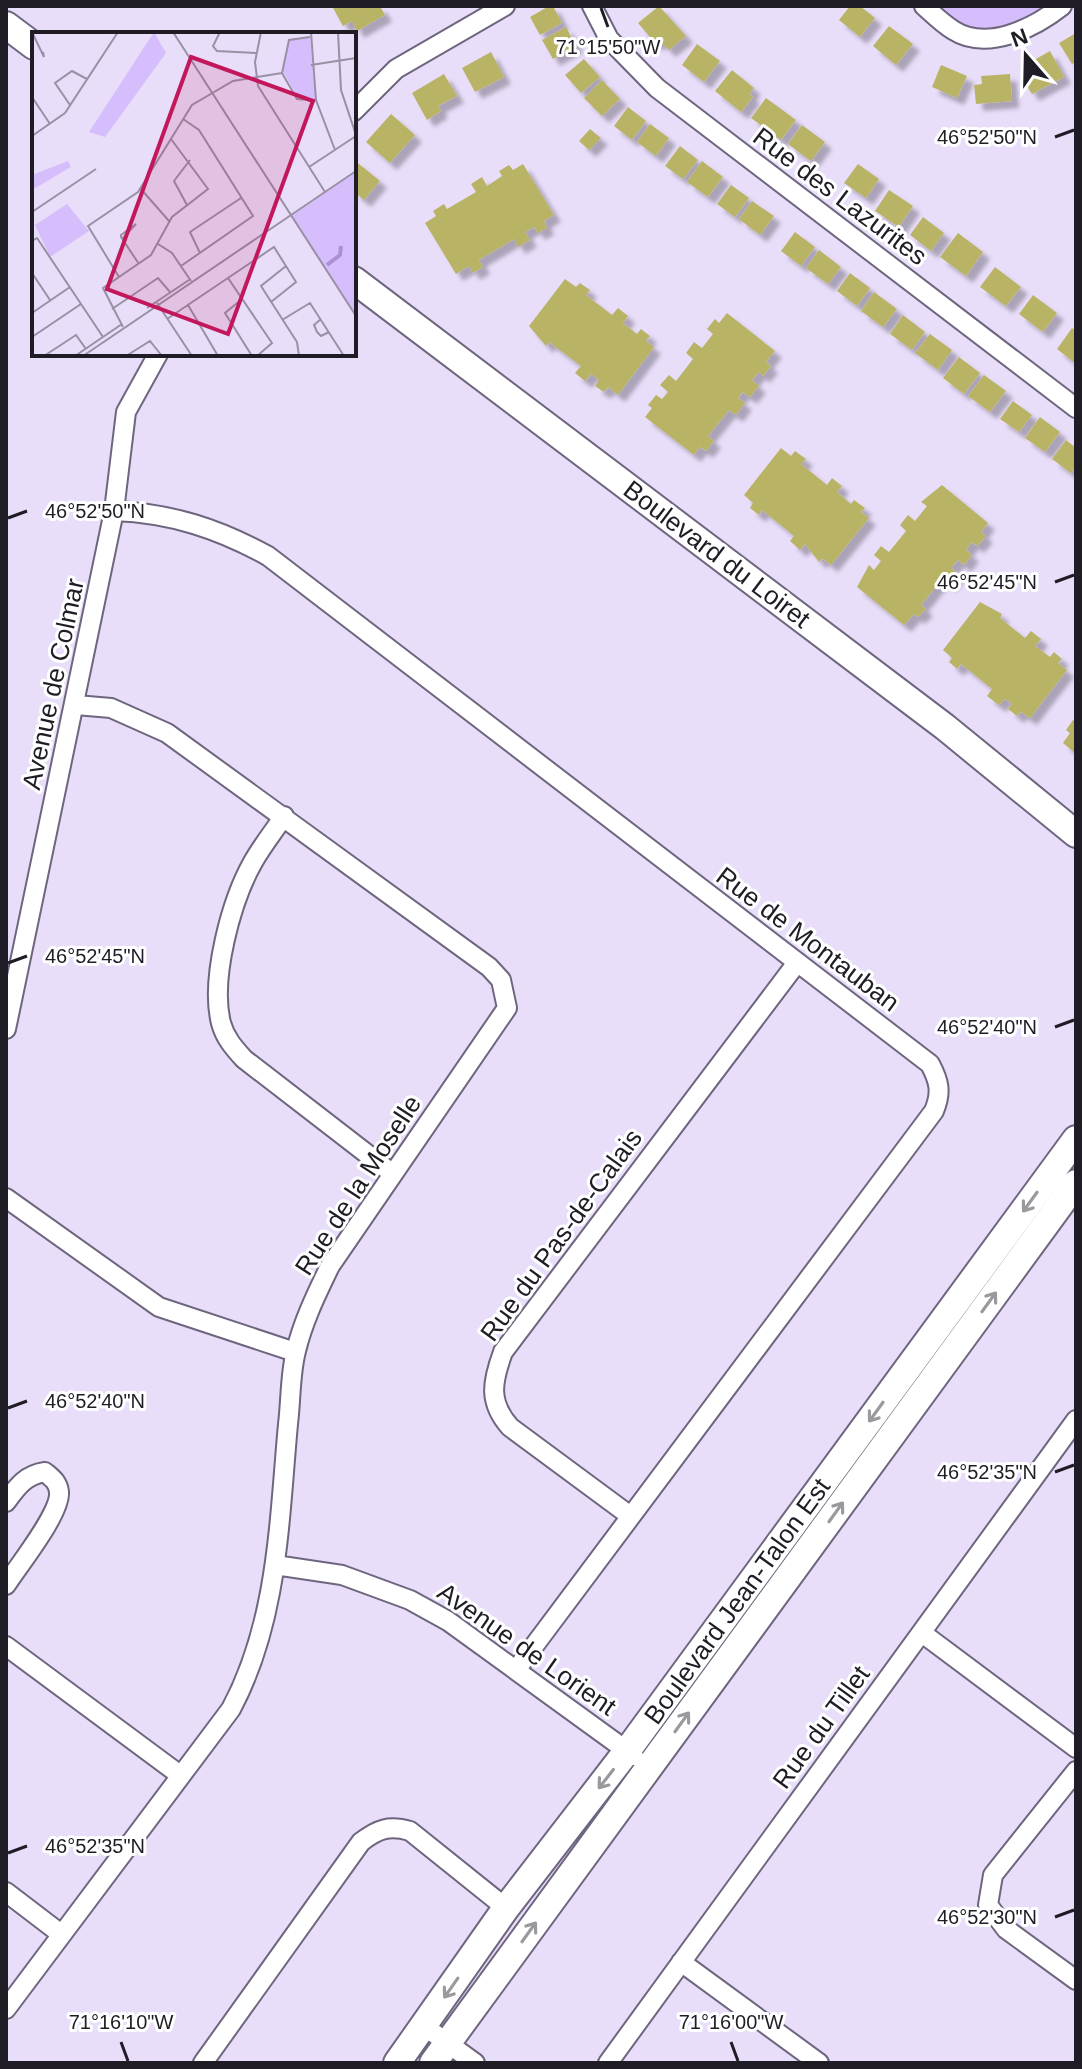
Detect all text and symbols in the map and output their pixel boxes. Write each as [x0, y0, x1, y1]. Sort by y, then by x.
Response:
north arrow [986, 16, 1066, 96]
text: N [1008, 23, 1031, 52]
inset map [32, 32, 356, 356]
text: 71°15'50"W [556, 36, 660, 58]
street label: Rue des Lazurites [747, 121, 933, 271]
text: 46°52'50"N [937, 126, 1037, 148]
street label: Boulevard du Loiret [618, 474, 817, 634]
text: 46°52'50"N [45, 500, 145, 522]
text: 46°52'45"N [937, 571, 1037, 593]
street label: Avenue de Colmar [16, 575, 90, 792]
street label: Rue de Montauban [711, 860, 905, 1018]
text: 46°52'45"N [45, 945, 145, 967]
text: 46°52'40"N [937, 1016, 1037, 1038]
street label: Rue de la Moselle [289, 1090, 427, 1280]
street label: Rue du Pas-de-Calais [474, 1123, 648, 1347]
one-way arrow [1022, 1191, 1039, 1212]
one-way arrow [981, 1292, 997, 1314]
text: 46°52'40"N [45, 1390, 145, 1412]
one-way arrow [868, 1400, 884, 1422]
text: 46°52'35"N [937, 1461, 1037, 1483]
street label: Boulevard Jean-Talon Est [638, 1472, 837, 1730]
one-way arrow [827, 1502, 844, 1524]
street label: Avenue de Lorient [432, 1576, 622, 1722]
street label: Rue du Tillet [766, 1659, 876, 1794]
one-way arrow [674, 1712, 690, 1734]
one-way arrow [597, 1768, 614, 1789]
text: 46°52'35"N [45, 1835, 145, 1857]
text: 46°52'30"N [937, 1906, 1037, 1928]
one-way arrow [520, 1922, 537, 1943]
one-way arrow [443, 1976, 459, 1998]
text: 71°16'10"W [69, 2011, 173, 2033]
text: 71°16'00"W [679, 2011, 783, 2033]

